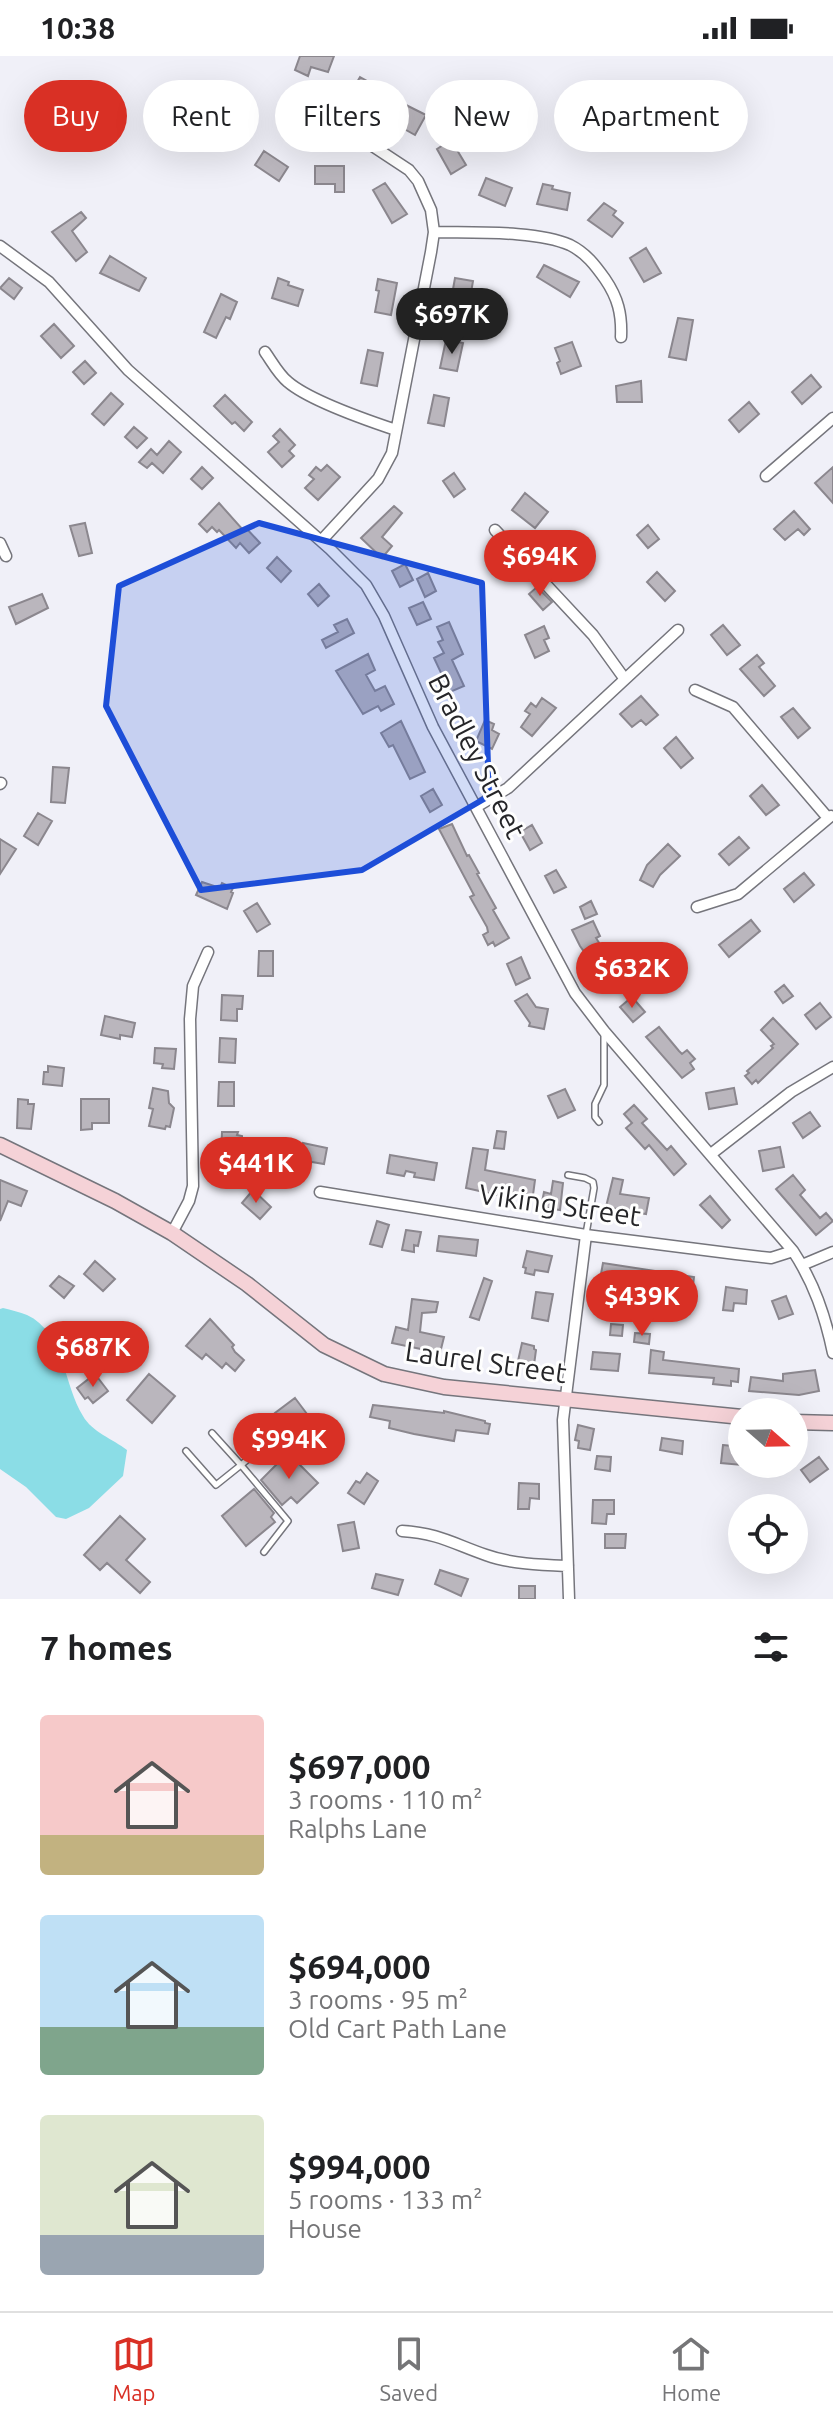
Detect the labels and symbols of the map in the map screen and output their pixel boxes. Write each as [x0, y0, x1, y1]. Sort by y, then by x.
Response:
pin: $697K [396, 288, 508, 356]
pin: $694K [484, 530, 596, 598]
street label: Bradley Street [423, 669, 532, 843]
pin: $632K [576, 942, 688, 1010]
pin: $441K [200, 1137, 312, 1205]
street label: Viking Street [477, 1178, 643, 1231]
pin: $439K [586, 1270, 698, 1338]
pin: $687K [37, 1321, 149, 1389]
street label: Laurel Street [403, 1335, 569, 1388]
north arrow [728, 1398, 808, 1478]
pin: $994K [233, 1413, 345, 1481]

